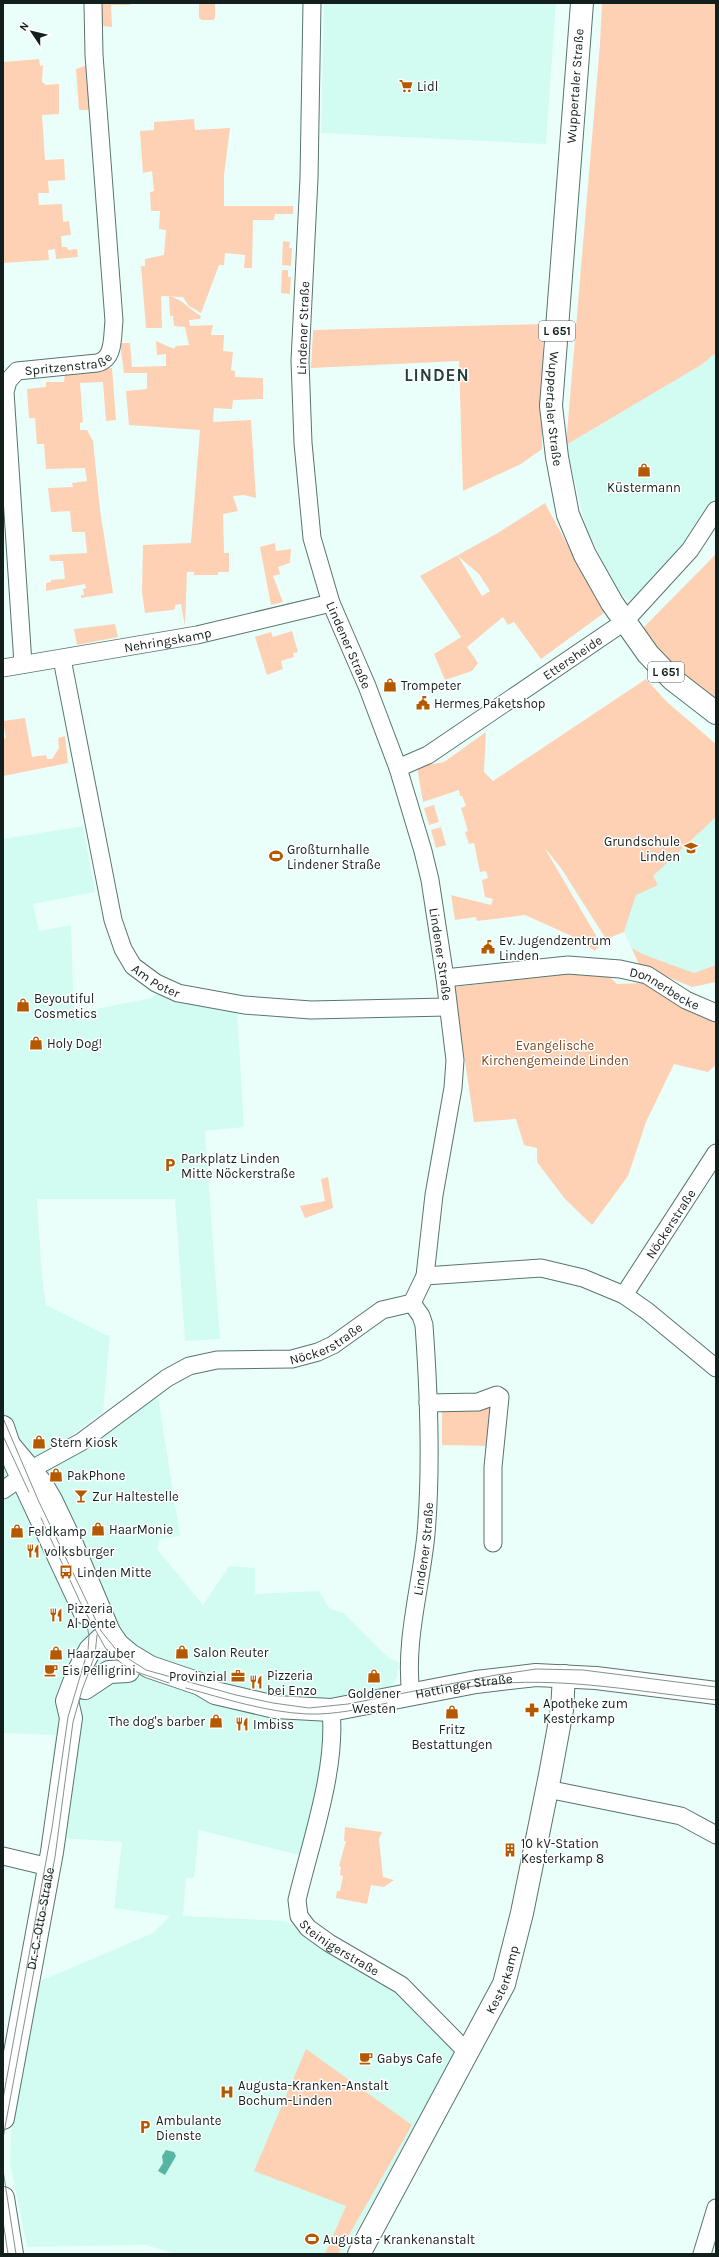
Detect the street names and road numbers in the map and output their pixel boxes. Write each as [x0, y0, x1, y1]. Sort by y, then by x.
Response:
street label: Wuppertaler Straße [564, 28, 587, 144]
street label: Lindener Straße [294, 281, 312, 375]
road number: L 651 [539, 321, 575, 341]
street label: Spritzenstraße [24, 349, 115, 378]
street label: Wuppertaler Straße [543, 351, 566, 468]
street label: Lindener Straße [324, 599, 375, 691]
street label: Nehringskamp [123, 624, 213, 655]
street label: Ettersheide [540, 632, 605, 682]
road number: L 651 [648, 662, 684, 682]
street label: Lindener Straße [427, 907, 455, 1002]
street label: Am Poter [129, 961, 183, 1001]
street label: Donnerbecke [628, 964, 702, 1013]
street label: Nöckerstraße [642, 1186, 698, 1261]
street label: Nöckerstraße [288, 1319, 365, 1367]
street label: Lindener Straße [410, 1502, 436, 1597]
street label: Hattinger Straße [414, 1670, 514, 1701]
street label: Dr.-C.-Otto-Straße [23, 1865, 57, 1971]
street label: Steinigerstraße [297, 1916, 382, 1978]
street label: Kesterkamp [482, 1944, 521, 2016]

